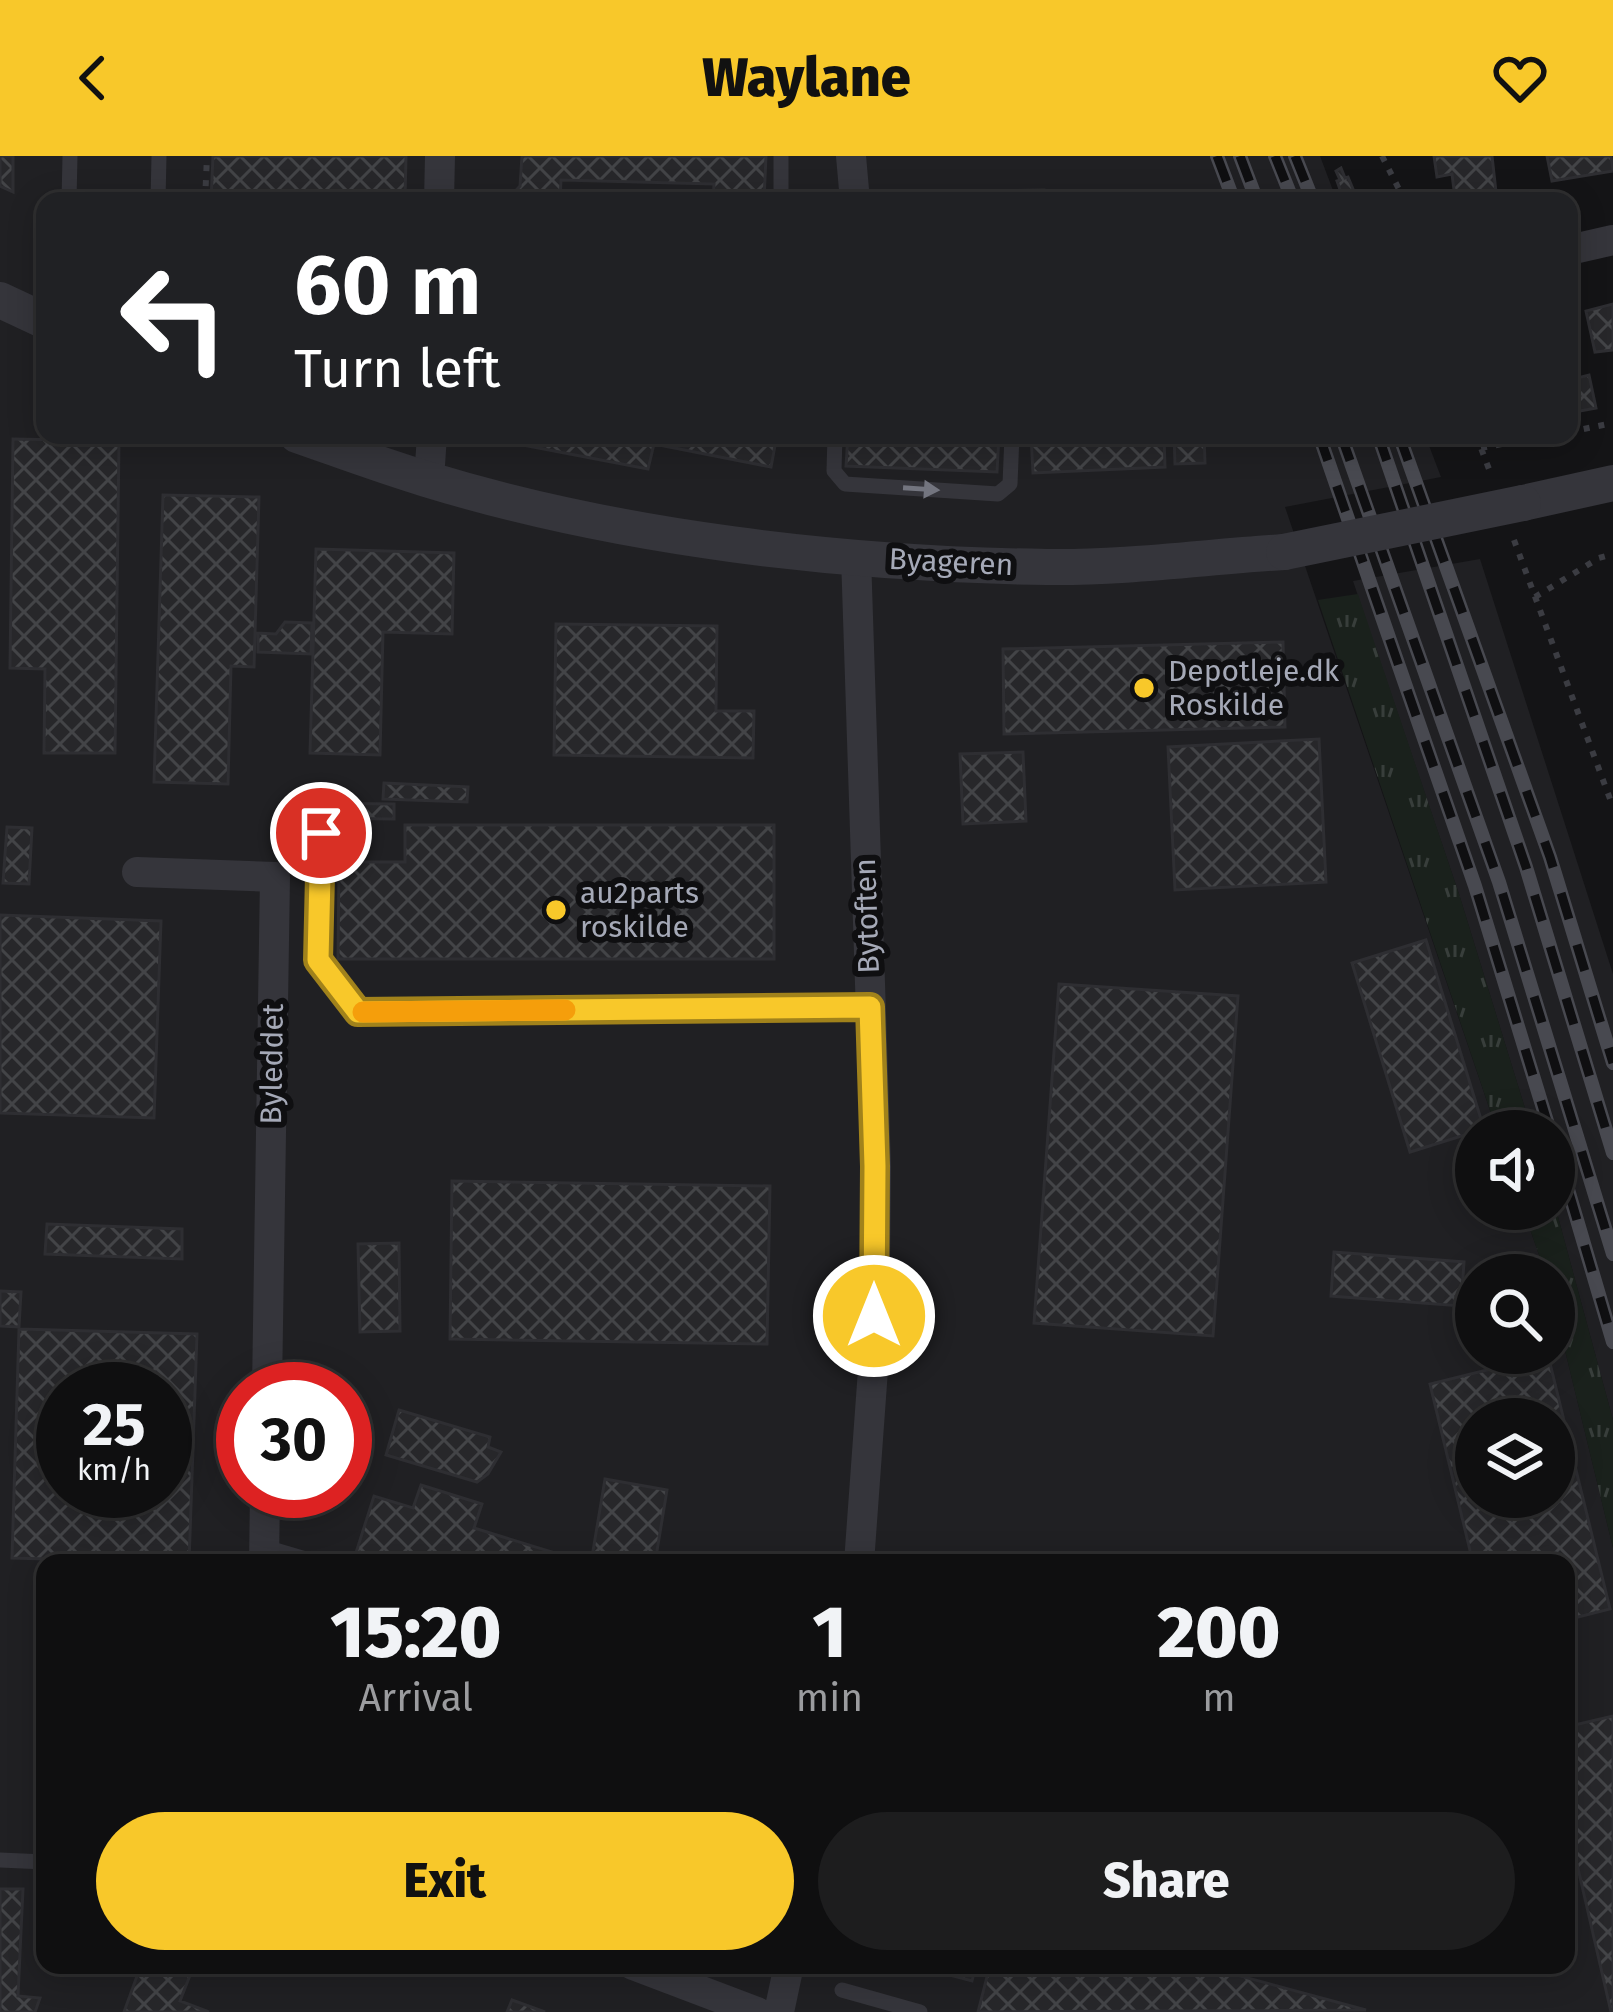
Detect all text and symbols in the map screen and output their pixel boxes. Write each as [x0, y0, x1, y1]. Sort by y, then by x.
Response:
icon: back [60, 45, 126, 111]
icon: heart [1487, 45, 1553, 111]
text: Waylane [702, 46, 911, 110]
text: 60 m [294, 235, 481, 336]
icon: left [96, 240, 252, 396]
text: Turn left [294, 337, 501, 401]
one-way arrow [903, 480, 940, 499]
street label: Byageren [888, 541, 1014, 583]
place label: Depotleje.dk Roskilde [1168, 653, 1340, 723]
marker: Depotleje.dk Roskilde [1131, 675, 1157, 701]
pin [270, 782, 372, 884]
icon: arrive [288, 800, 354, 866]
street label: Bytoften [847, 858, 887, 974]
place label: au2parts roskilde [580, 875, 699, 945]
marker: au2parts roskilde [543, 897, 569, 923]
street label: Byleddet [253, 1003, 291, 1125]
map controls [1455, 1110, 1575, 1518]
button: sound [1455, 1110, 1575, 1230]
position arrow [811, 1253, 937, 1379]
button: search [1455, 1254, 1575, 1374]
speed limit sign: 30 [216, 1362, 372, 1518]
text: 25 [82, 1389, 146, 1461]
button: layers [1455, 1398, 1575, 1518]
text: km/h [77, 1452, 151, 1488]
text: 15:20 [330, 1590, 501, 1676]
text: 1 [812, 1590, 846, 1676]
text: 200 [1157, 1590, 1281, 1676]
text: Arrival [359, 1675, 473, 1721]
text: min [796, 1675, 863, 1721]
text: m [1202, 1675, 1236, 1721]
button: Exit [96, 1812, 794, 1950]
button: Share [818, 1812, 1515, 1950]

